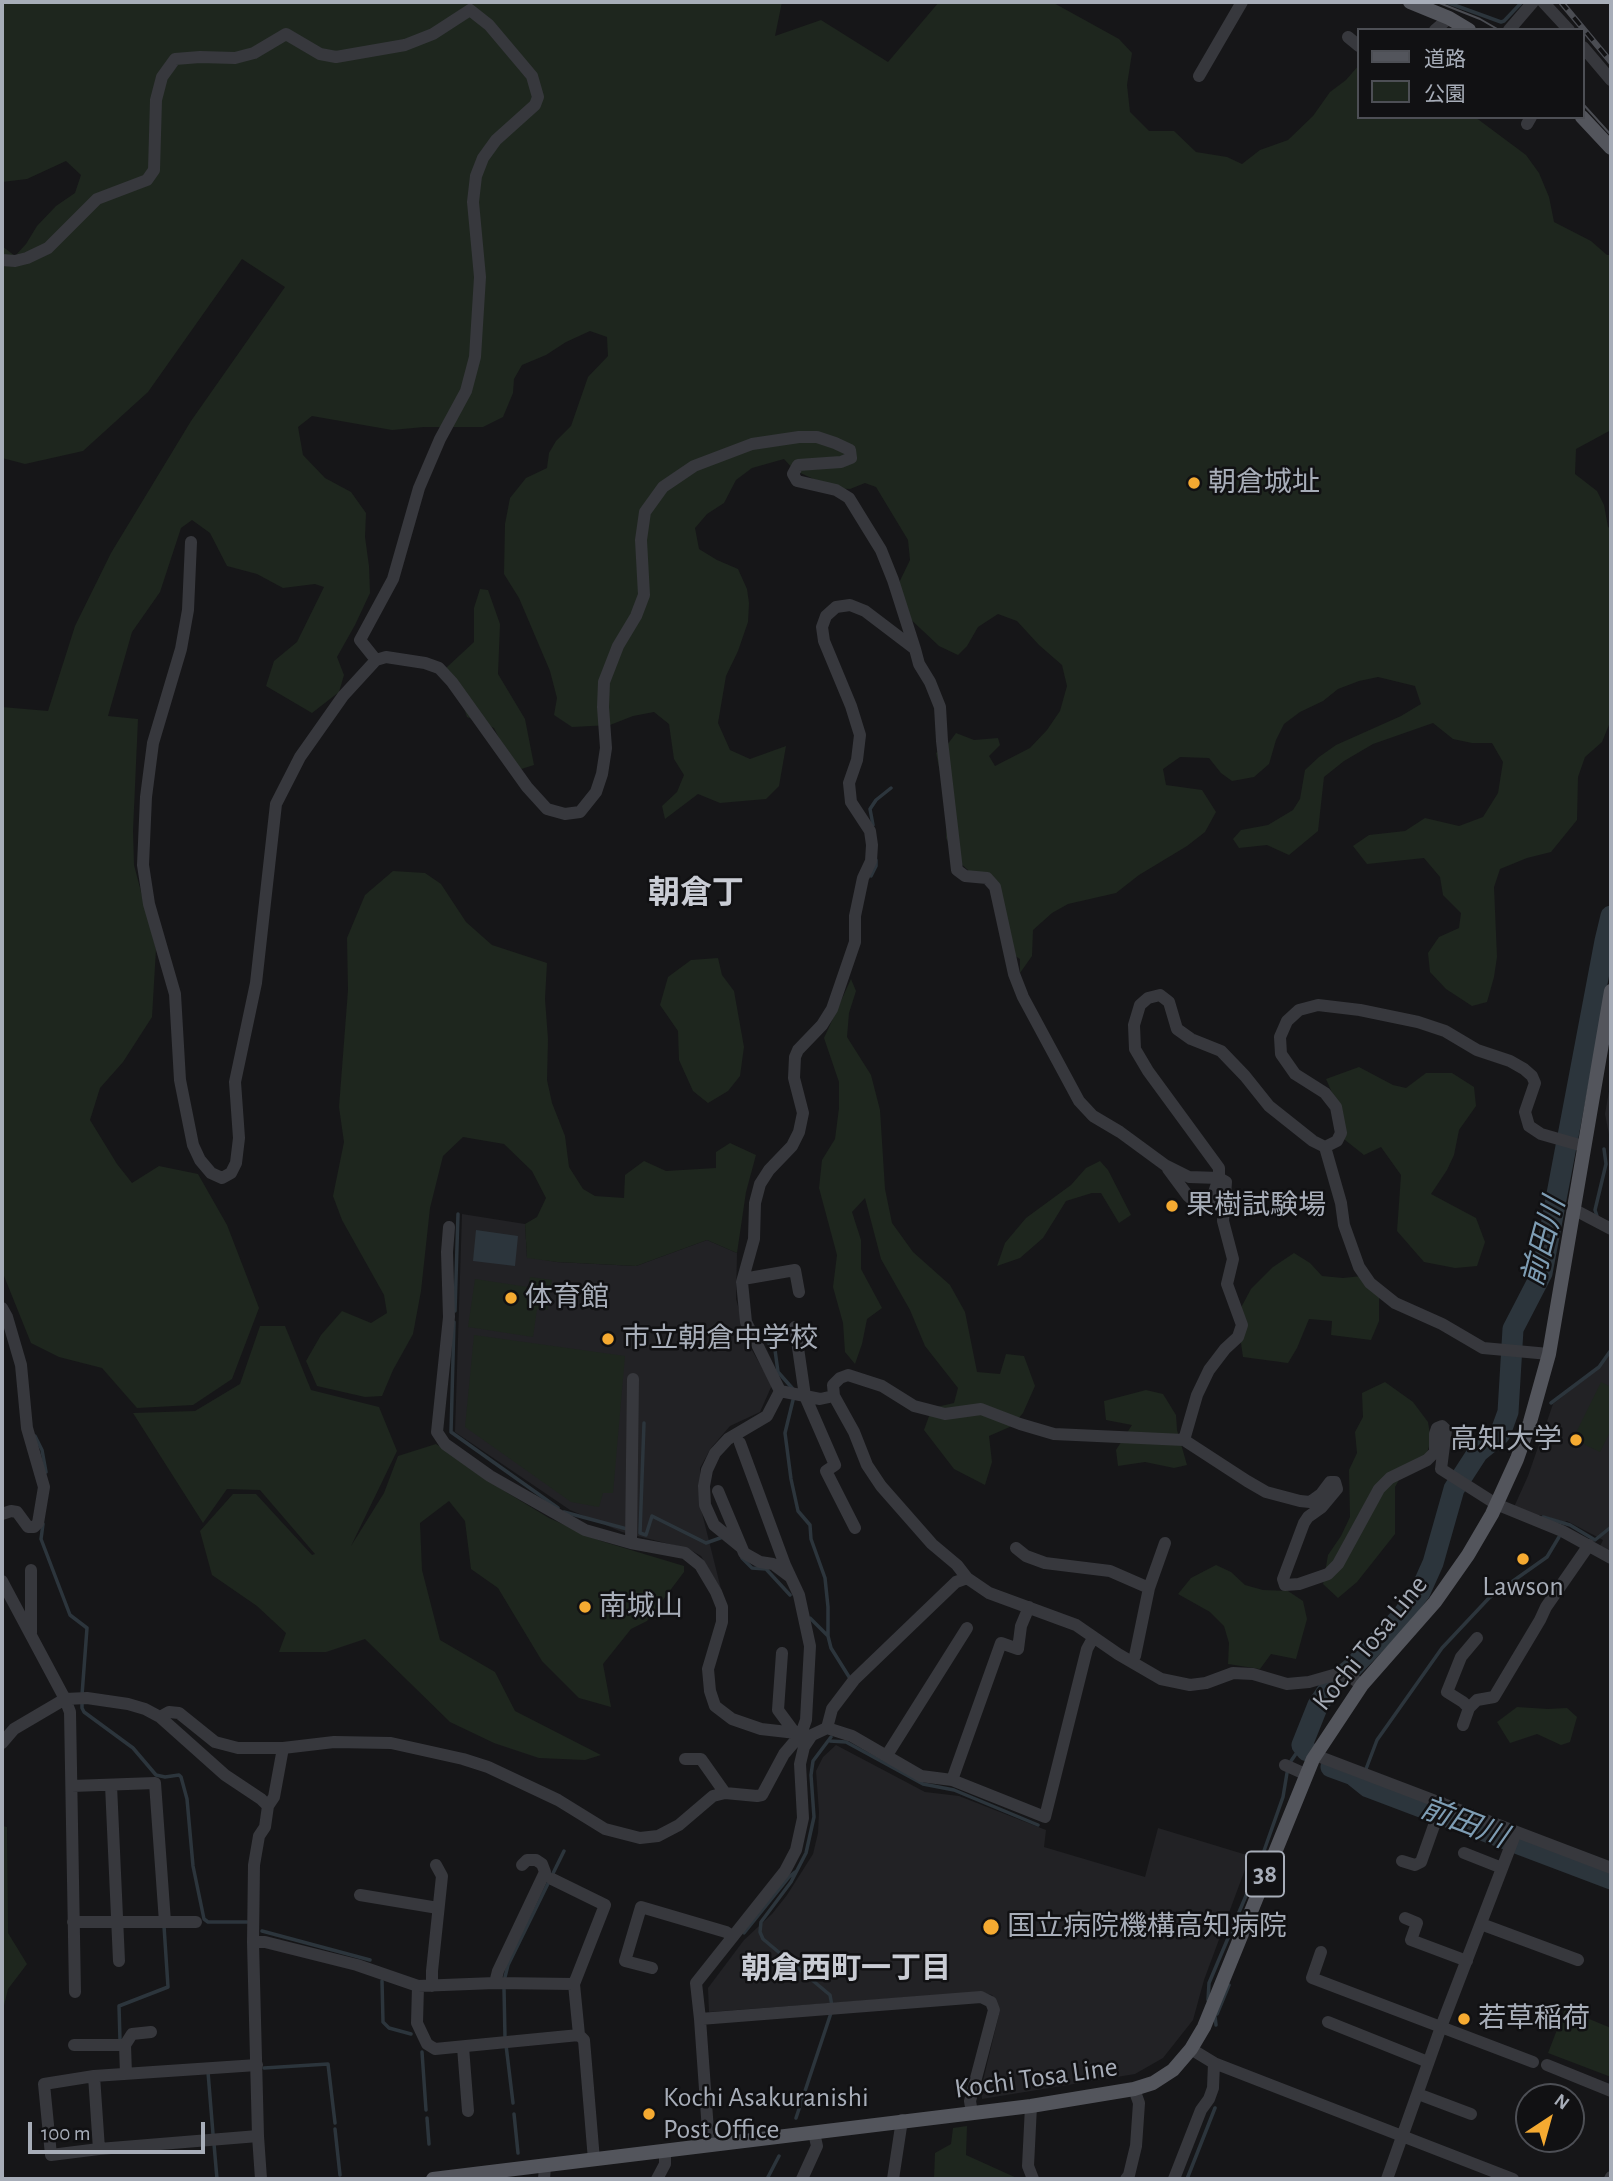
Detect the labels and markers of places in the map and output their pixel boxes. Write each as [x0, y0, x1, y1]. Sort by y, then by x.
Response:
place label: 朝倉城址 [1208, 466, 1320, 500]
marker: 朝倉城址 [1186, 475, 1202, 491]
place label: 果樹試験場 [1186, 1189, 1326, 1223]
marker: 果樹試験場 [1164, 1198, 1180, 1214]
place label: 体育館 [525, 1281, 609, 1315]
marker: 体育館 [503, 1290, 519, 1306]
place label: 市立朝倉中学校 [622, 1322, 818, 1356]
marker: 市立朝倉中学校 [600, 1331, 616, 1347]
place label: 高知大学 [1450, 1423, 1562, 1457]
marker: 高知大学 [1568, 1432, 1584, 1448]
marker: Lawson [1515, 1551, 1531, 1567]
place label: Lawson [1482, 1570, 1564, 1604]
place label: 南城山 [599, 1590, 683, 1624]
marker: 南城山 [577, 1599, 593, 1615]
place label: 国立病院機構高知病院 [1007, 1910, 1287, 1944]
marker: 国立病院機構高知病院 [981, 1917, 1001, 1937]
place label: 若草稲荷 [1478, 2002, 1590, 2036]
marker: 若草稲荷 [1456, 2011, 1472, 2027]
place label: Kochi Asakuranishi Post Office [663, 2081, 869, 2147]
marker: Kochi Asakuranishi Post Office [641, 2106, 657, 2122]

